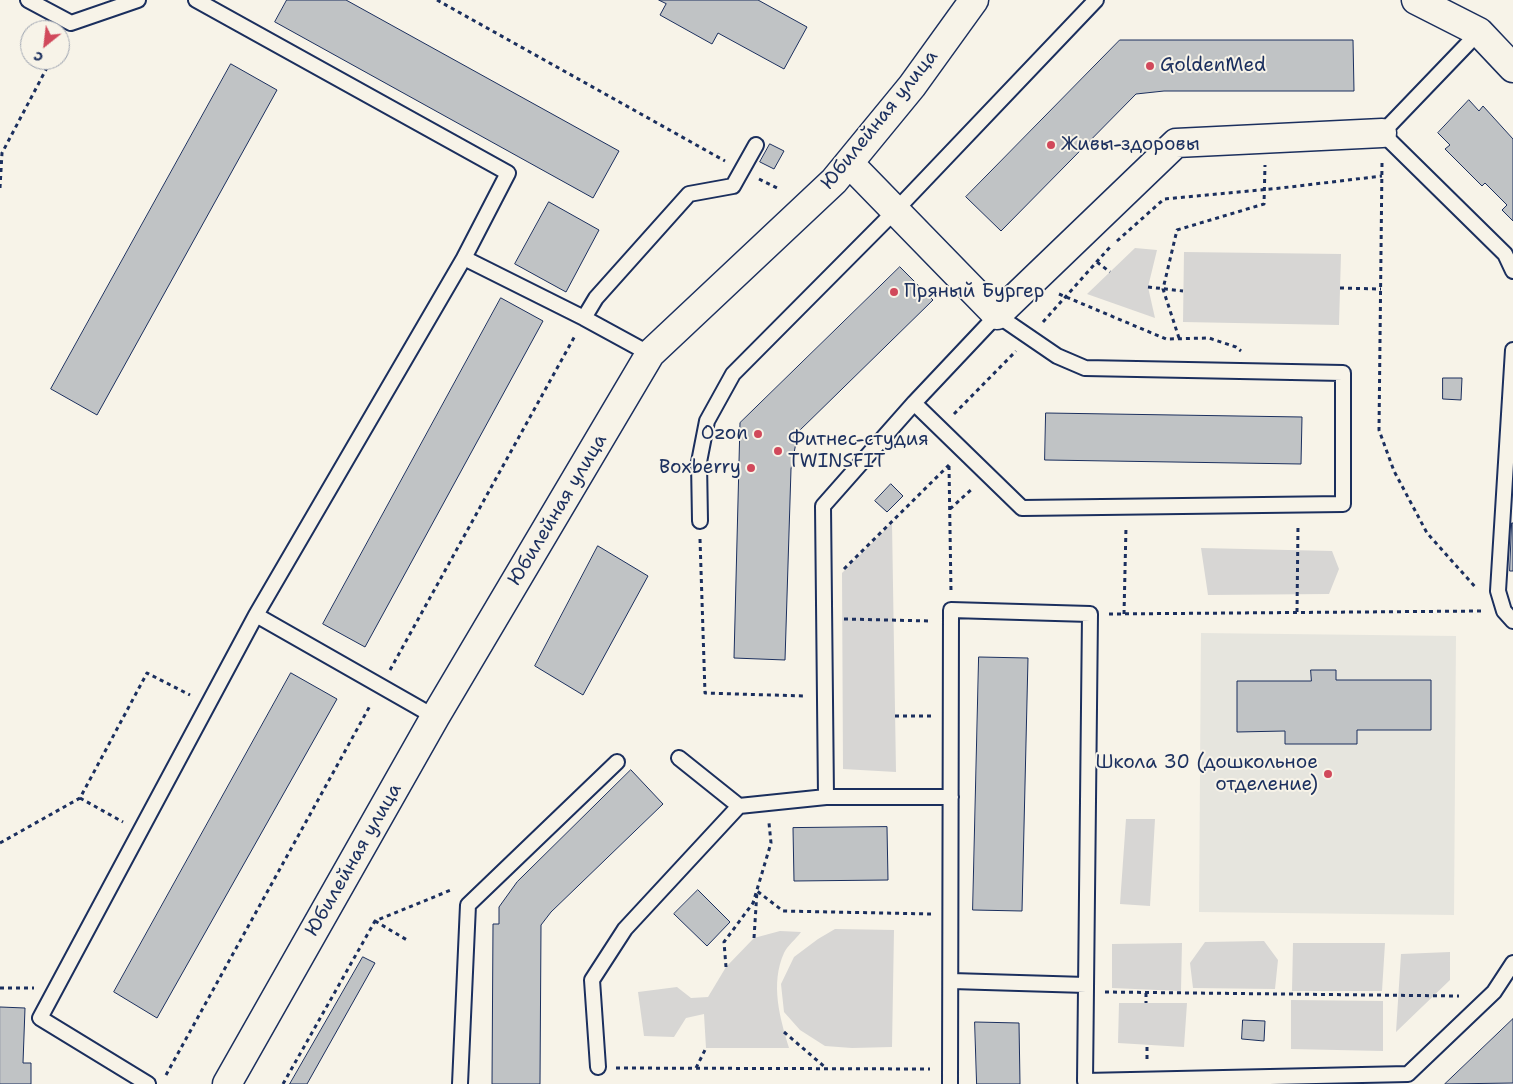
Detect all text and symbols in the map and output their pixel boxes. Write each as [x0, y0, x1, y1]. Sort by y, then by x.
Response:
north arrow [20, 20, 70, 70]
street label: Юбилейная улица [817, 46, 943, 194]
text: С [30, 47, 46, 67]
place label: GoldenMed [1160, 55, 1266, 77]
marker: GoldenMed [1144, 60, 1156, 72]
place label: Живы-здоровы [1061, 134, 1200, 156]
marker: Живы-здоровы [1045, 139, 1057, 151]
place label: Пряный Бургер [904, 281, 1044, 303]
marker: Пряный Бургер [888, 286, 900, 298]
place label: Ozon [701, 423, 748, 445]
marker: Ozon [752, 428, 764, 440]
place label: Фитнес-студия TWINSFIT [788, 429, 929, 473]
street label: Юбилейная улица [504, 430, 612, 590]
marker: Фитнес-студия TWINSFIT [772, 445, 784, 457]
place label: Boxberry [659, 457, 741, 479]
marker: Boxberry [745, 462, 757, 474]
place label: Школа 30 (дошкольное отделение) [1095, 752, 1318, 796]
marker: Школа 30 (дошкольное отделение) [1322, 768, 1334, 780]
street label: Юбилейная улица [301, 780, 407, 940]

